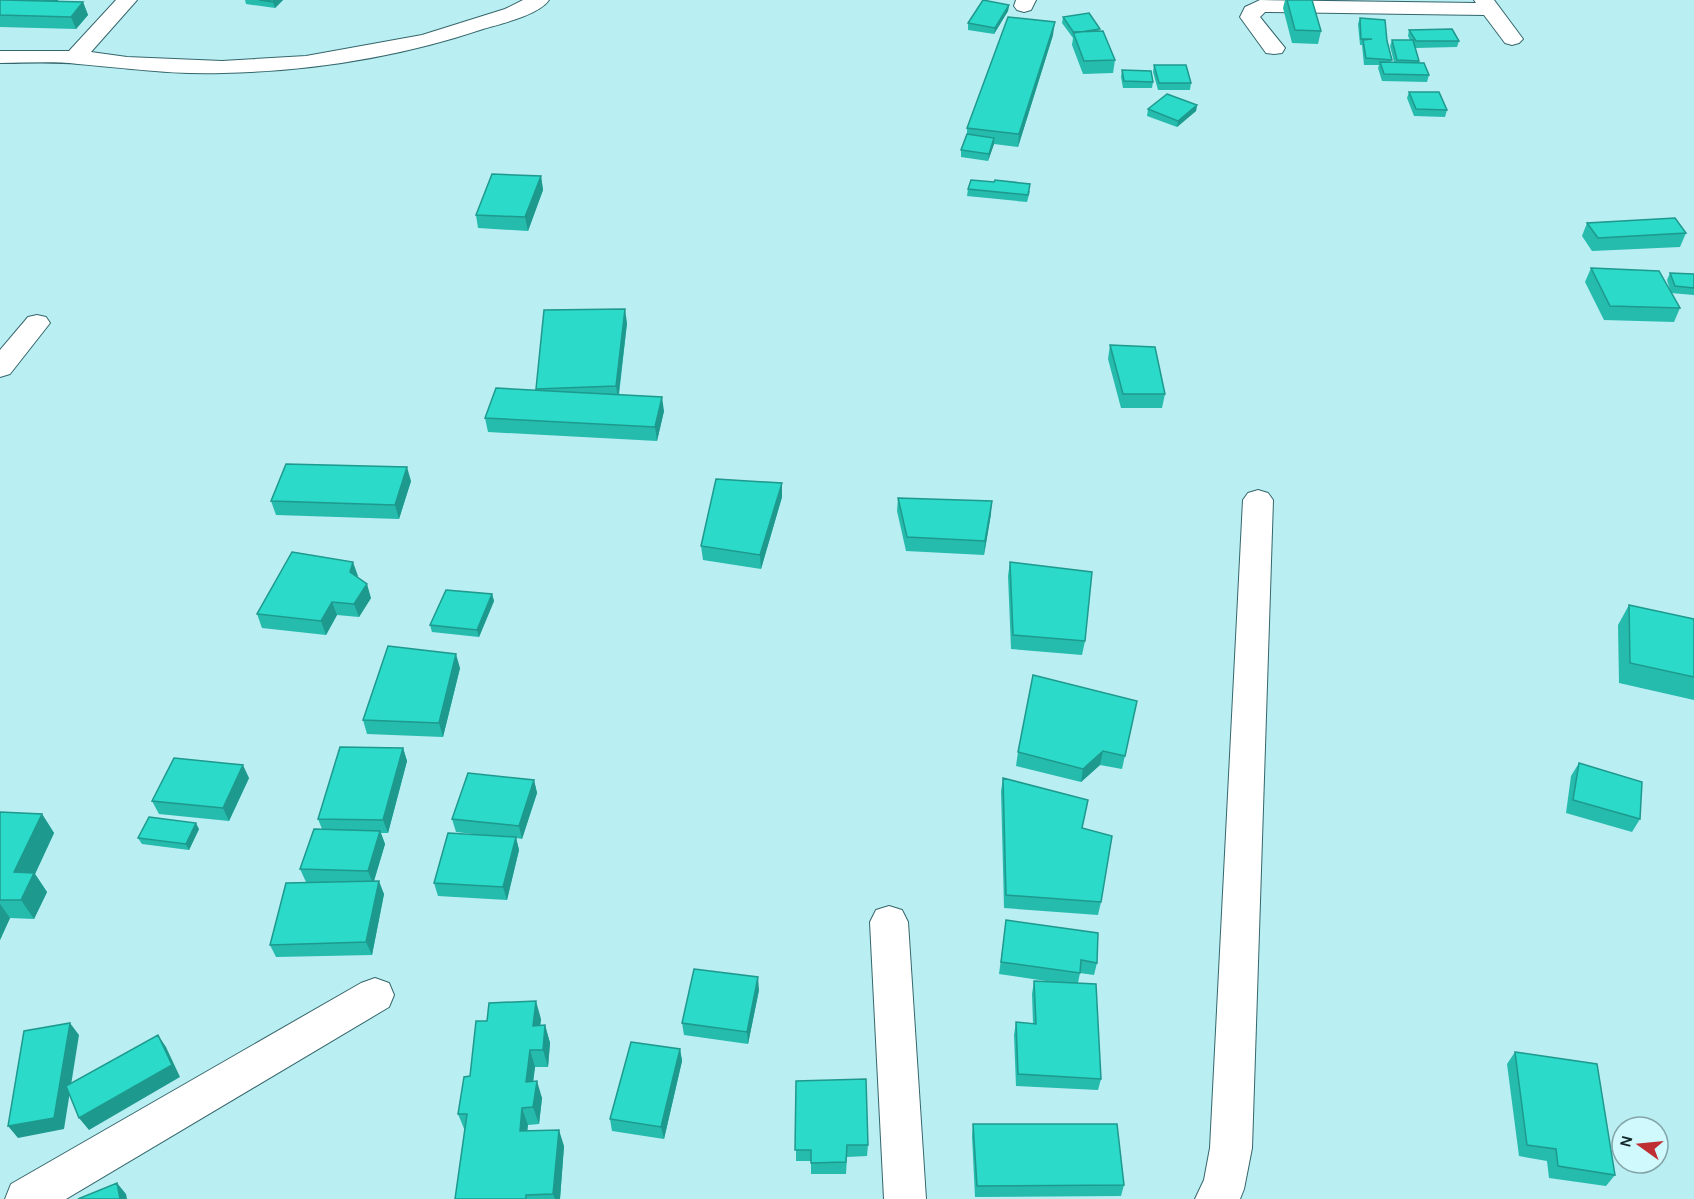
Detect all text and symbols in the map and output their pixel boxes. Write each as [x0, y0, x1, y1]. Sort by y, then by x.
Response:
north arrow [1610, 1115, 1670, 1175]
text: N [1615, 1133, 1637, 1149]

